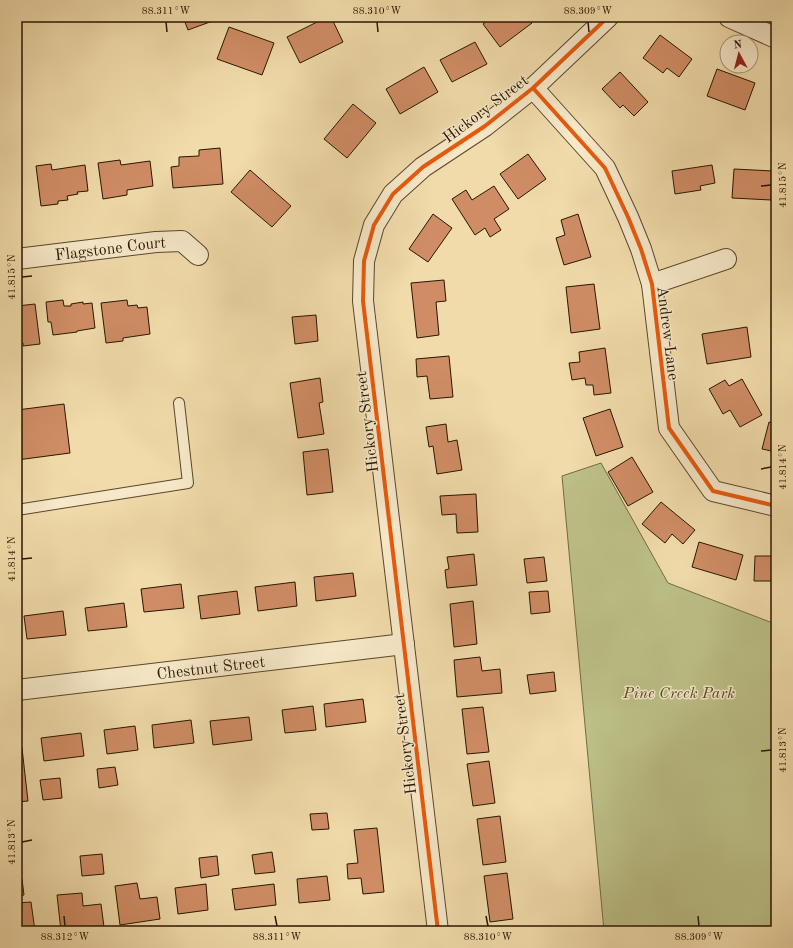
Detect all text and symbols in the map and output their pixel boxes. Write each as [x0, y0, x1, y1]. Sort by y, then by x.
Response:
text: 88.311°W [142, 6, 190, 16]
text: 88.310°W [353, 6, 401, 16]
text: 88.309°W [564, 6, 612, 16]
north arrow [719, 34, 759, 74]
text: N [733, 40, 743, 52]
street label: Hickory Street [441, 72, 532, 147]
text: 41.815°N [778, 162, 788, 208]
street label: Flagstone Court [54, 236, 167, 264]
text: 41.815°N [7, 254, 17, 300]
street label: Andrew Lane [653, 285, 681, 381]
street label: Hickory Street [354, 370, 382, 473]
text: 41.814°N [778, 444, 788, 490]
text: 41.814°N [7, 536, 17, 582]
street label: Chestnut Street [156, 655, 266, 683]
park label: Pine Creek Park [622, 686, 735, 702]
street label: Hickory Street [392, 692, 420, 795]
text: 41.813°N [778, 727, 788, 773]
text: 41.813°N [7, 819, 17, 865]
text: 88.312°W [41, 932, 89, 942]
text: 88.311°W [253, 932, 301, 942]
text: 88.310°W [464, 932, 512, 942]
text: 88.309°W [675, 932, 723, 942]

